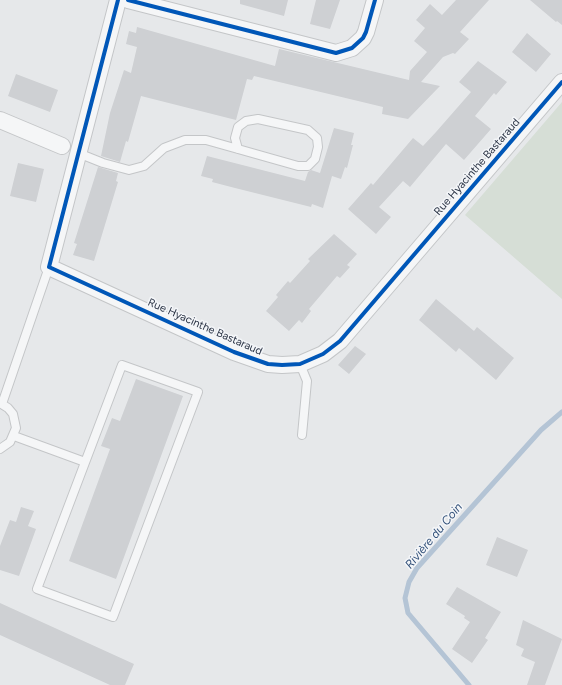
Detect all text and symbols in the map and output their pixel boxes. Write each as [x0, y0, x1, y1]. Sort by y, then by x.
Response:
street label: Rue Hyacinthe Bastaraud [431, 116, 523, 218]
street label: Rue Hyacinthe Bastaraud [146, 296, 264, 358]
water label: Rivière du Coin [402, 500, 466, 572]

